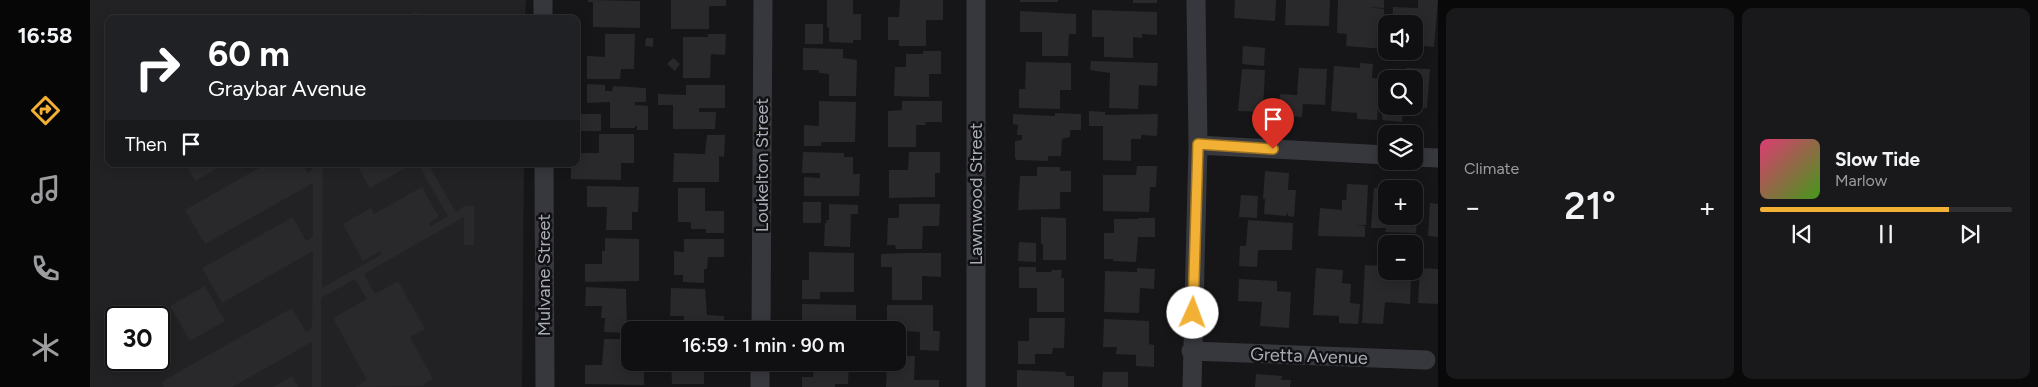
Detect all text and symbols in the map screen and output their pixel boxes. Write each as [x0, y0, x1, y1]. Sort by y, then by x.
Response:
map controls [1378, 15, 1423, 280]
button: sound [1378, 15, 1423, 60]
text: 16:58 [18, 22, 72, 49]
text: 60 m [208, 33, 290, 75]
icon: right [125, 35, 190, 100]
button: search [1378, 70, 1423, 115]
text: Graybar Avenue [208, 75, 366, 102]
icon: directions [28, 93, 63, 128]
street label: Loukelton Street [751, 98, 773, 232]
pin [1252, 98, 1294, 149]
icon: arrive [1259, 105, 1287, 133]
street label: Lawnwood Street [965, 123, 987, 265]
button: layers [1378, 125, 1423, 170]
icon: arrive [177, 130, 205, 158]
text: Then [125, 133, 167, 156]
text: Slow Tide [1835, 148, 1920, 171]
text: Climate [1464, 159, 1519, 178]
text: Marlow [1835, 171, 1887, 190]
icon: music [28, 172, 63, 207]
button: + [1378, 180, 1423, 225]
text: 21° [1564, 183, 1616, 229]
text: − [1464, 190, 1481, 224]
text: + [1699, 190, 1716, 224]
street label: Mulvane Street [533, 214, 555, 336]
icon: previous [1788, 220, 1816, 248]
icon: pause [1872, 220, 1900, 248]
icon: next [1956, 220, 1984, 248]
button: − [1378, 235, 1423, 280]
icon: phone [28, 251, 63, 286]
position arrow [1166, 286, 1218, 338]
speed limit sign: 30 [105, 306, 170, 371]
icon: climate [28, 330, 63, 365]
text: 16:59 · 1 min · 90 m [682, 334, 845, 357]
street label: Gretta Avenue [1250, 343, 1368, 369]

